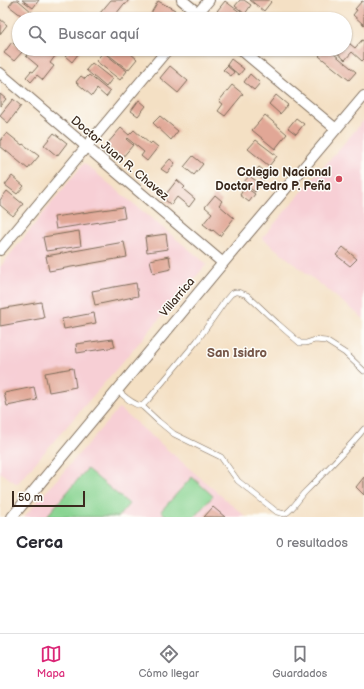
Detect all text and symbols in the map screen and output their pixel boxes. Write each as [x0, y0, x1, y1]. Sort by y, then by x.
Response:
search box [12, 12, 352, 56]
icon: search [26, 23, 48, 45]
text: Buscar aquí [58, 25, 139, 44]
street label: Doctor Juan R. Chavez [68, 113, 172, 204]
place label: Colegio Nacional Doctor Pedro P. Peña [215, 165, 331, 194]
marker: Colegio Nacional Doctor Pedro P. Peña [334, 174, 344, 184]
street label: Villarrica [157, 274, 198, 320]
district label: San Isidro [207, 345, 267, 361]
scale bar [12, 489, 85, 508]
text: 50 m [18, 491, 43, 504]
text: Cerca [16, 533, 63, 553]
text: 0 resultados [276, 535, 348, 551]
tab: Mapa [37, 643, 65, 680]
tab: Cómo llegar [139, 643, 199, 680]
tab: Guardados [272, 643, 327, 680]

